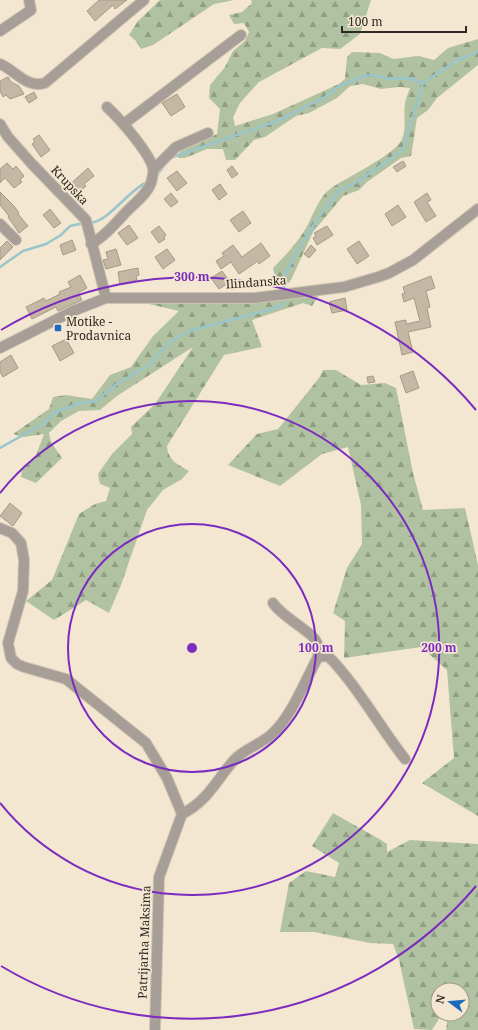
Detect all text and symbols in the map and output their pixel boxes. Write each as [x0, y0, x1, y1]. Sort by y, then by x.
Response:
scale bar [342, 8, 466, 34]
text: 100 m [348, 13, 383, 30]
street label: Krupska [47, 162, 93, 209]
text: 300 m [174, 268, 210, 285]
street label: Ilindanska [225, 271, 287, 293]
place label: Motike - Prodavnica [66, 313, 131, 344]
marker: Motike - Prodavnica [53, 323, 63, 333]
text: 100 m [298, 639, 334, 656]
text: 200 m [421, 639, 457, 656]
centre of rings [185, 641, 199, 655]
street label: Patrijarha Maksima [134, 885, 154, 999]
north arrow [430, 982, 470, 1022]
text: N [432, 993, 448, 1005]

